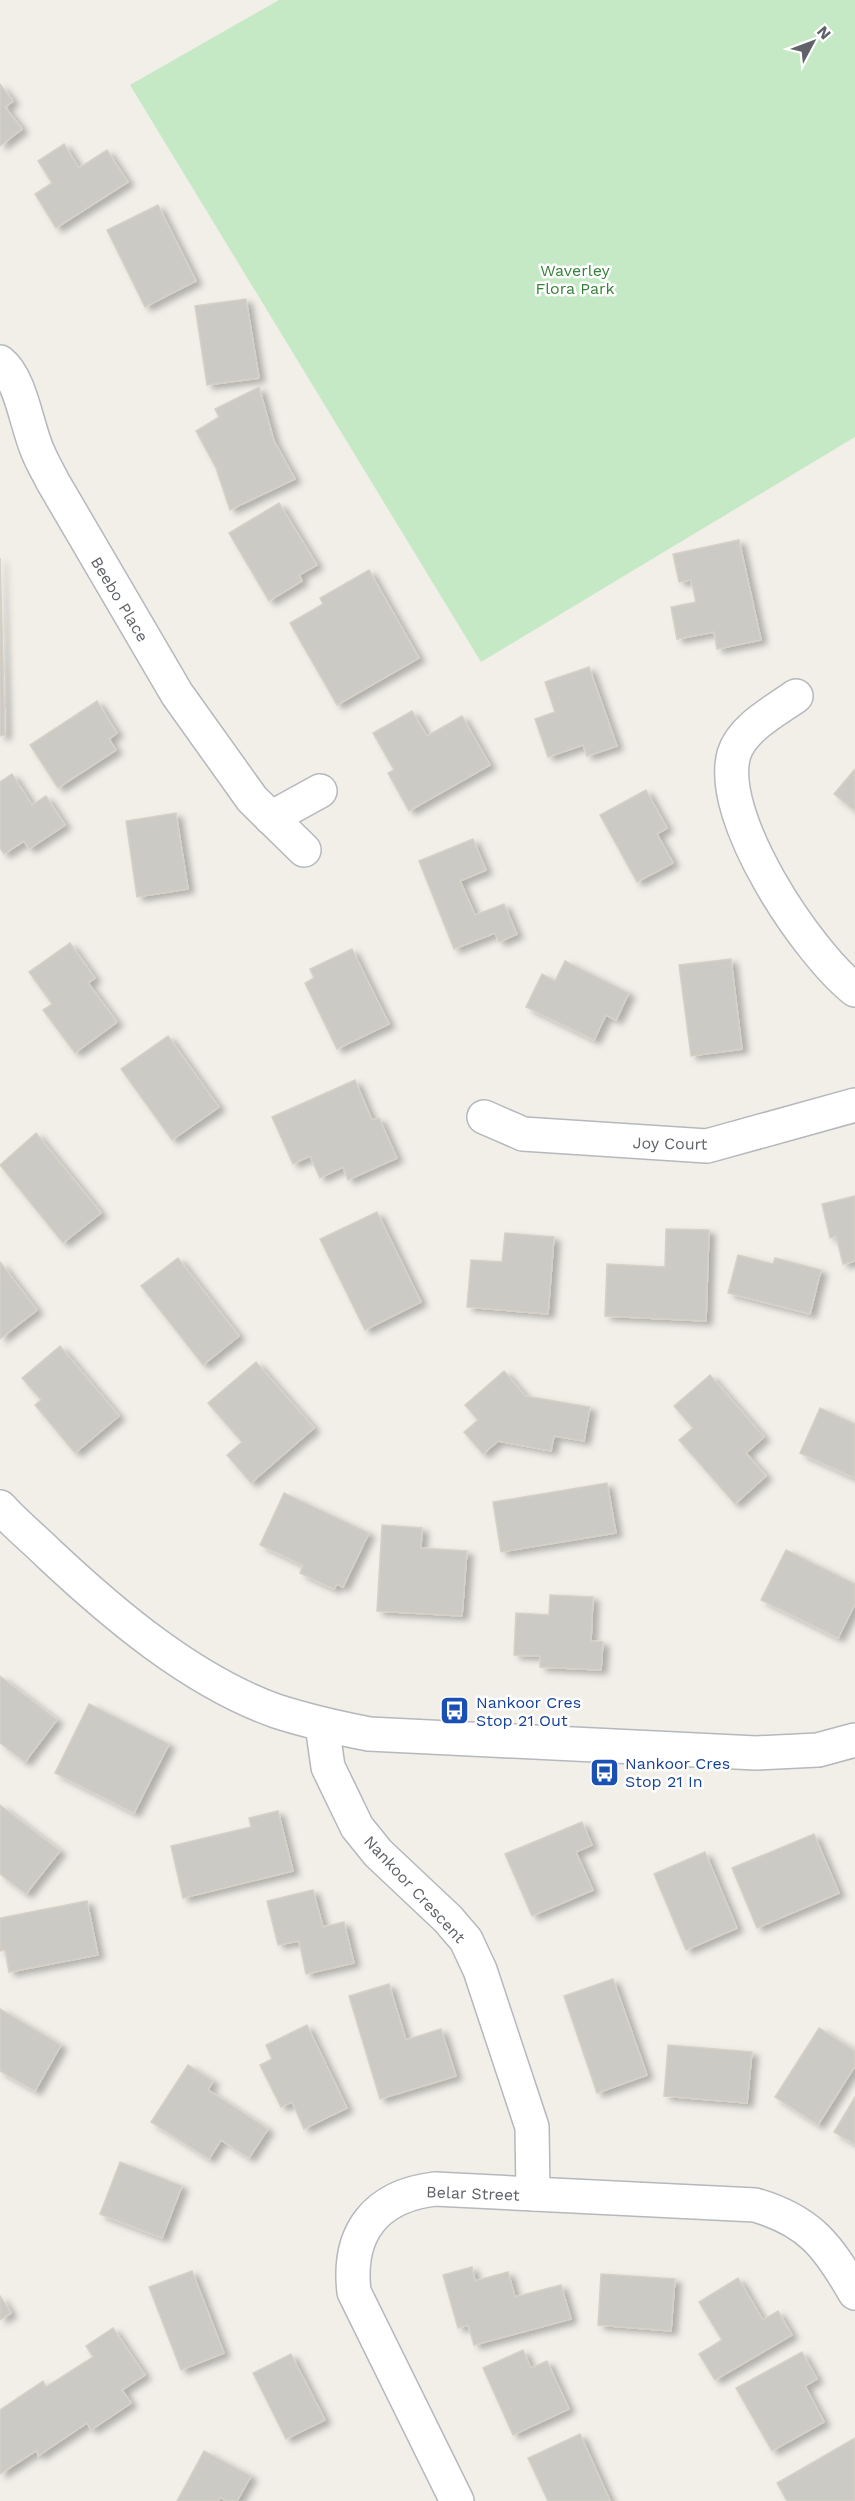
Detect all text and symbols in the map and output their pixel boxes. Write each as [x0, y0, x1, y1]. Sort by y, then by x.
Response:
north arrow [783, 12, 843, 72]
text: N [813, 22, 835, 43]
park label: Waverley Flora Park [535, 261, 615, 298]
street label: Beebo Place [87, 553, 152, 645]
street label: Joy Court [632, 1133, 708, 1154]
place label: Nankoor Cres Stop 21 Out [476, 1693, 581, 1730]
bus stop icon: Nankoor Cres Stop 21 Out [439, 1695, 471, 1727]
place label: Nankoor Cres Stop 21 In [625, 1754, 730, 1791]
bus stop icon: Nankoor Cres Stop 21 In [588, 1756, 620, 1788]
street label: Nankoor Crescent [360, 1832, 469, 1947]
street label: Belar Street [426, 2182, 520, 2205]

